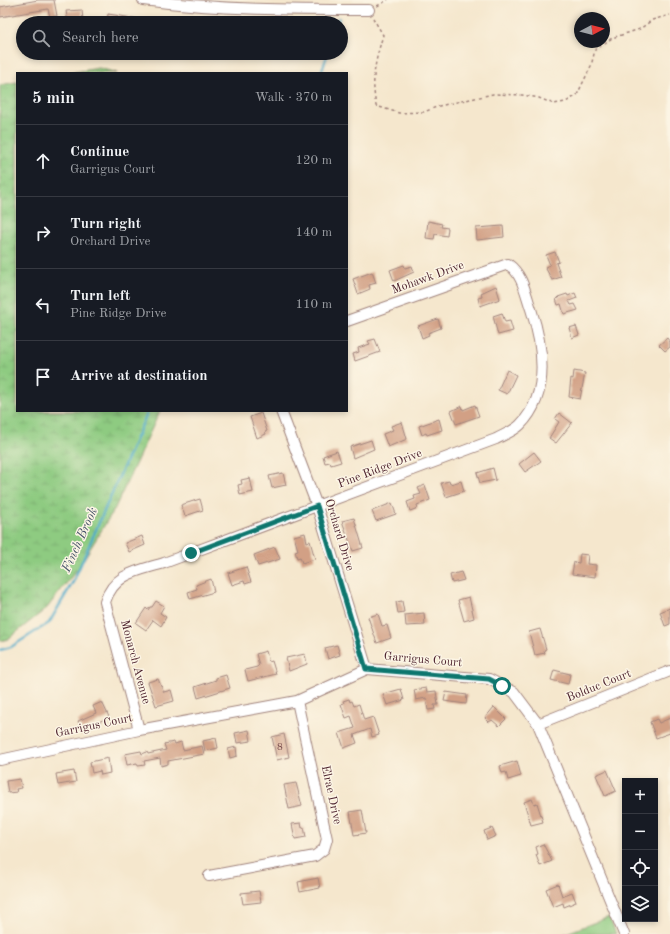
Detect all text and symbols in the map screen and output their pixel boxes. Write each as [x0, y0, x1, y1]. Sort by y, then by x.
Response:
north arrow [574, 12, 610, 48]
search box [16, 16, 348, 60]
icon: search [30, 27, 52, 49]
text: Search here [62, 31, 139, 46]
text: 5 min [32, 90, 75, 107]
text: Walk · 370 m [255, 91, 332, 104]
text: Continue [70, 145, 129, 160]
icon: ahead [32, 150, 54, 172]
text: 120 m [295, 154, 332, 167]
text: Garrigus Court [70, 163, 155, 176]
text: Turn right [70, 217, 141, 232]
icon: right [32, 222, 54, 244]
text: 140 m [295, 226, 332, 239]
text: Orchard Drive [70, 235, 151, 248]
street label: Mohawk Drive [390, 259, 466, 297]
text: Turn left [70, 289, 130, 304]
icon: left [32, 294, 54, 316]
text: 110 m [295, 298, 332, 311]
text: Pine Ridge Drive [70, 307, 166, 320]
icon: arrive [32, 366, 54, 388]
text: Arrive at destination [70, 369, 208, 384]
street label: Pine Ridge Drive [336, 447, 424, 491]
street label: Orchard Drive [322, 498, 356, 573]
water label: Finch Brook [60, 506, 100, 575]
route end [182, 544, 200, 562]
street label: Monarch Avenue [118, 619, 152, 706]
street label: Garrigus Court [383, 651, 463, 669]
street label: Bolduc Court [565, 668, 633, 704]
route start [493, 677, 511, 695]
street label: Garrigus Court [54, 712, 134, 740]
house number: 8 [277, 742, 283, 752]
street label: Elrae Drive [319, 764, 343, 826]
map controls [622, 778, 658, 922]
button: + [622, 778, 658, 814]
button: − [622, 814, 658, 850]
button: locate [622, 850, 658, 886]
button: layers [622, 886, 658, 922]

